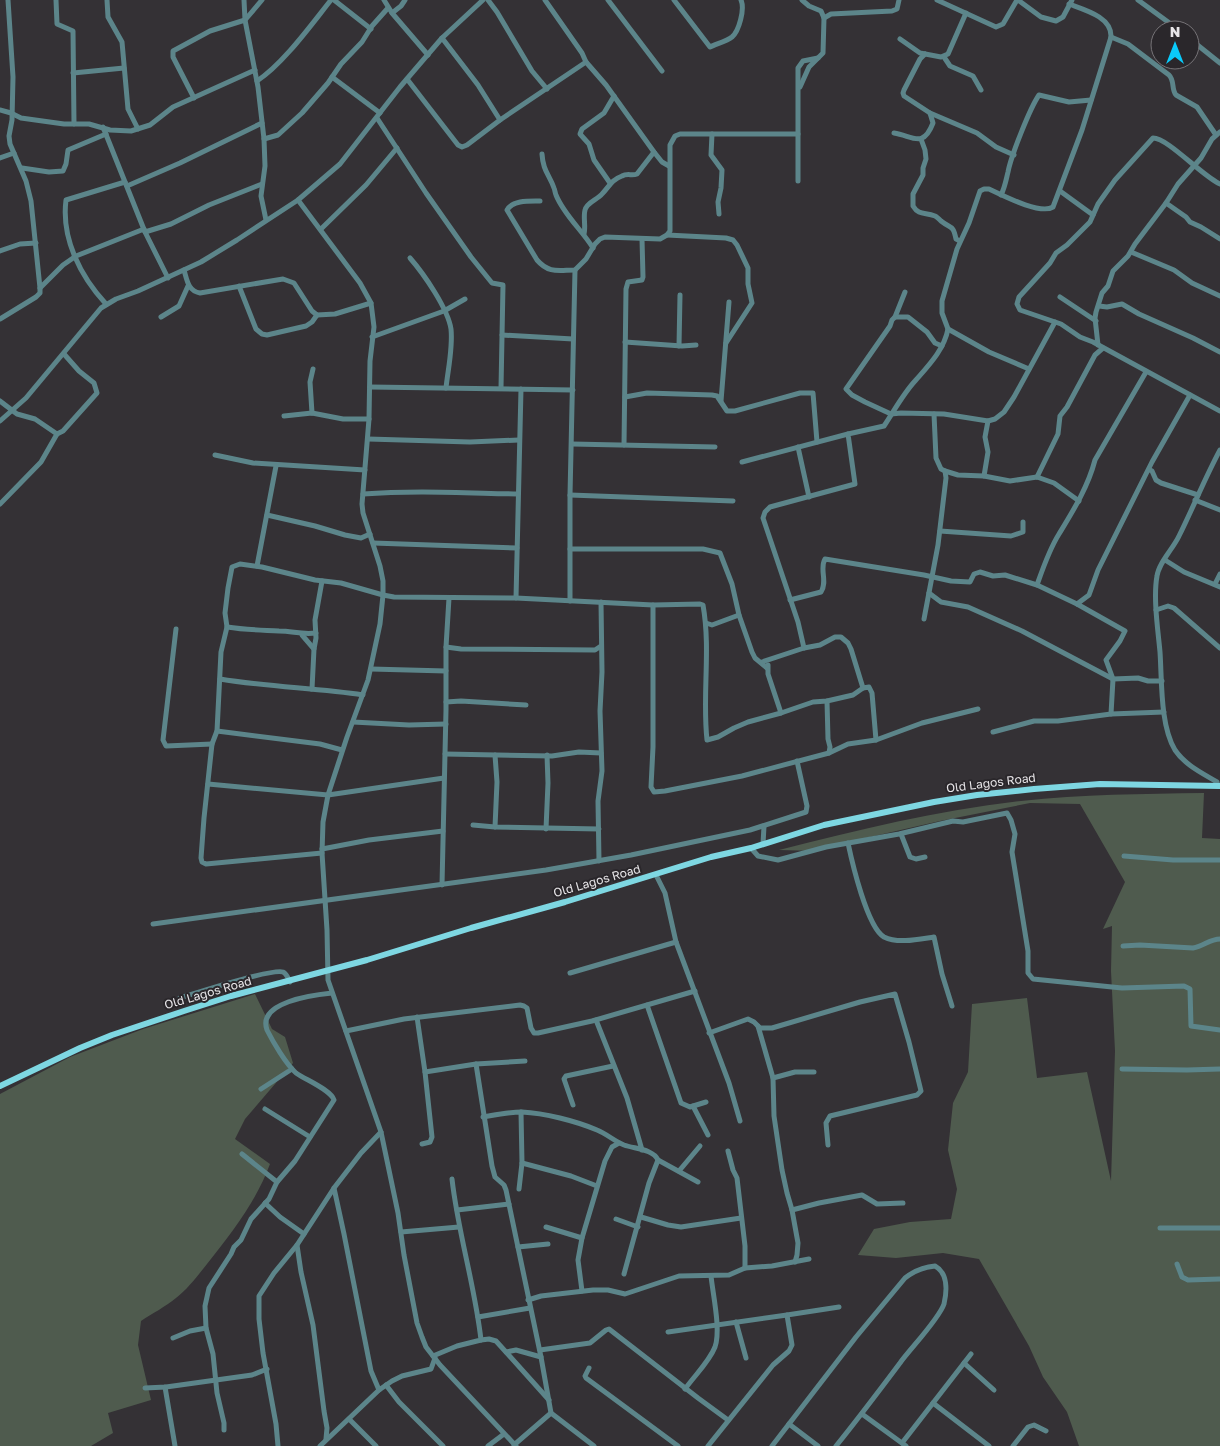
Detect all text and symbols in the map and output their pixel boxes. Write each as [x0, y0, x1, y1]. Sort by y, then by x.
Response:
north arrow [1150, 20, 1200, 70]
text: N [1170, 23, 1180, 40]
street label: Old Lagos Road [945, 770, 1037, 795]
street label: Old Lagos Road [552, 861, 642, 900]
street label: Old Lagos Road [163, 973, 253, 1012]

